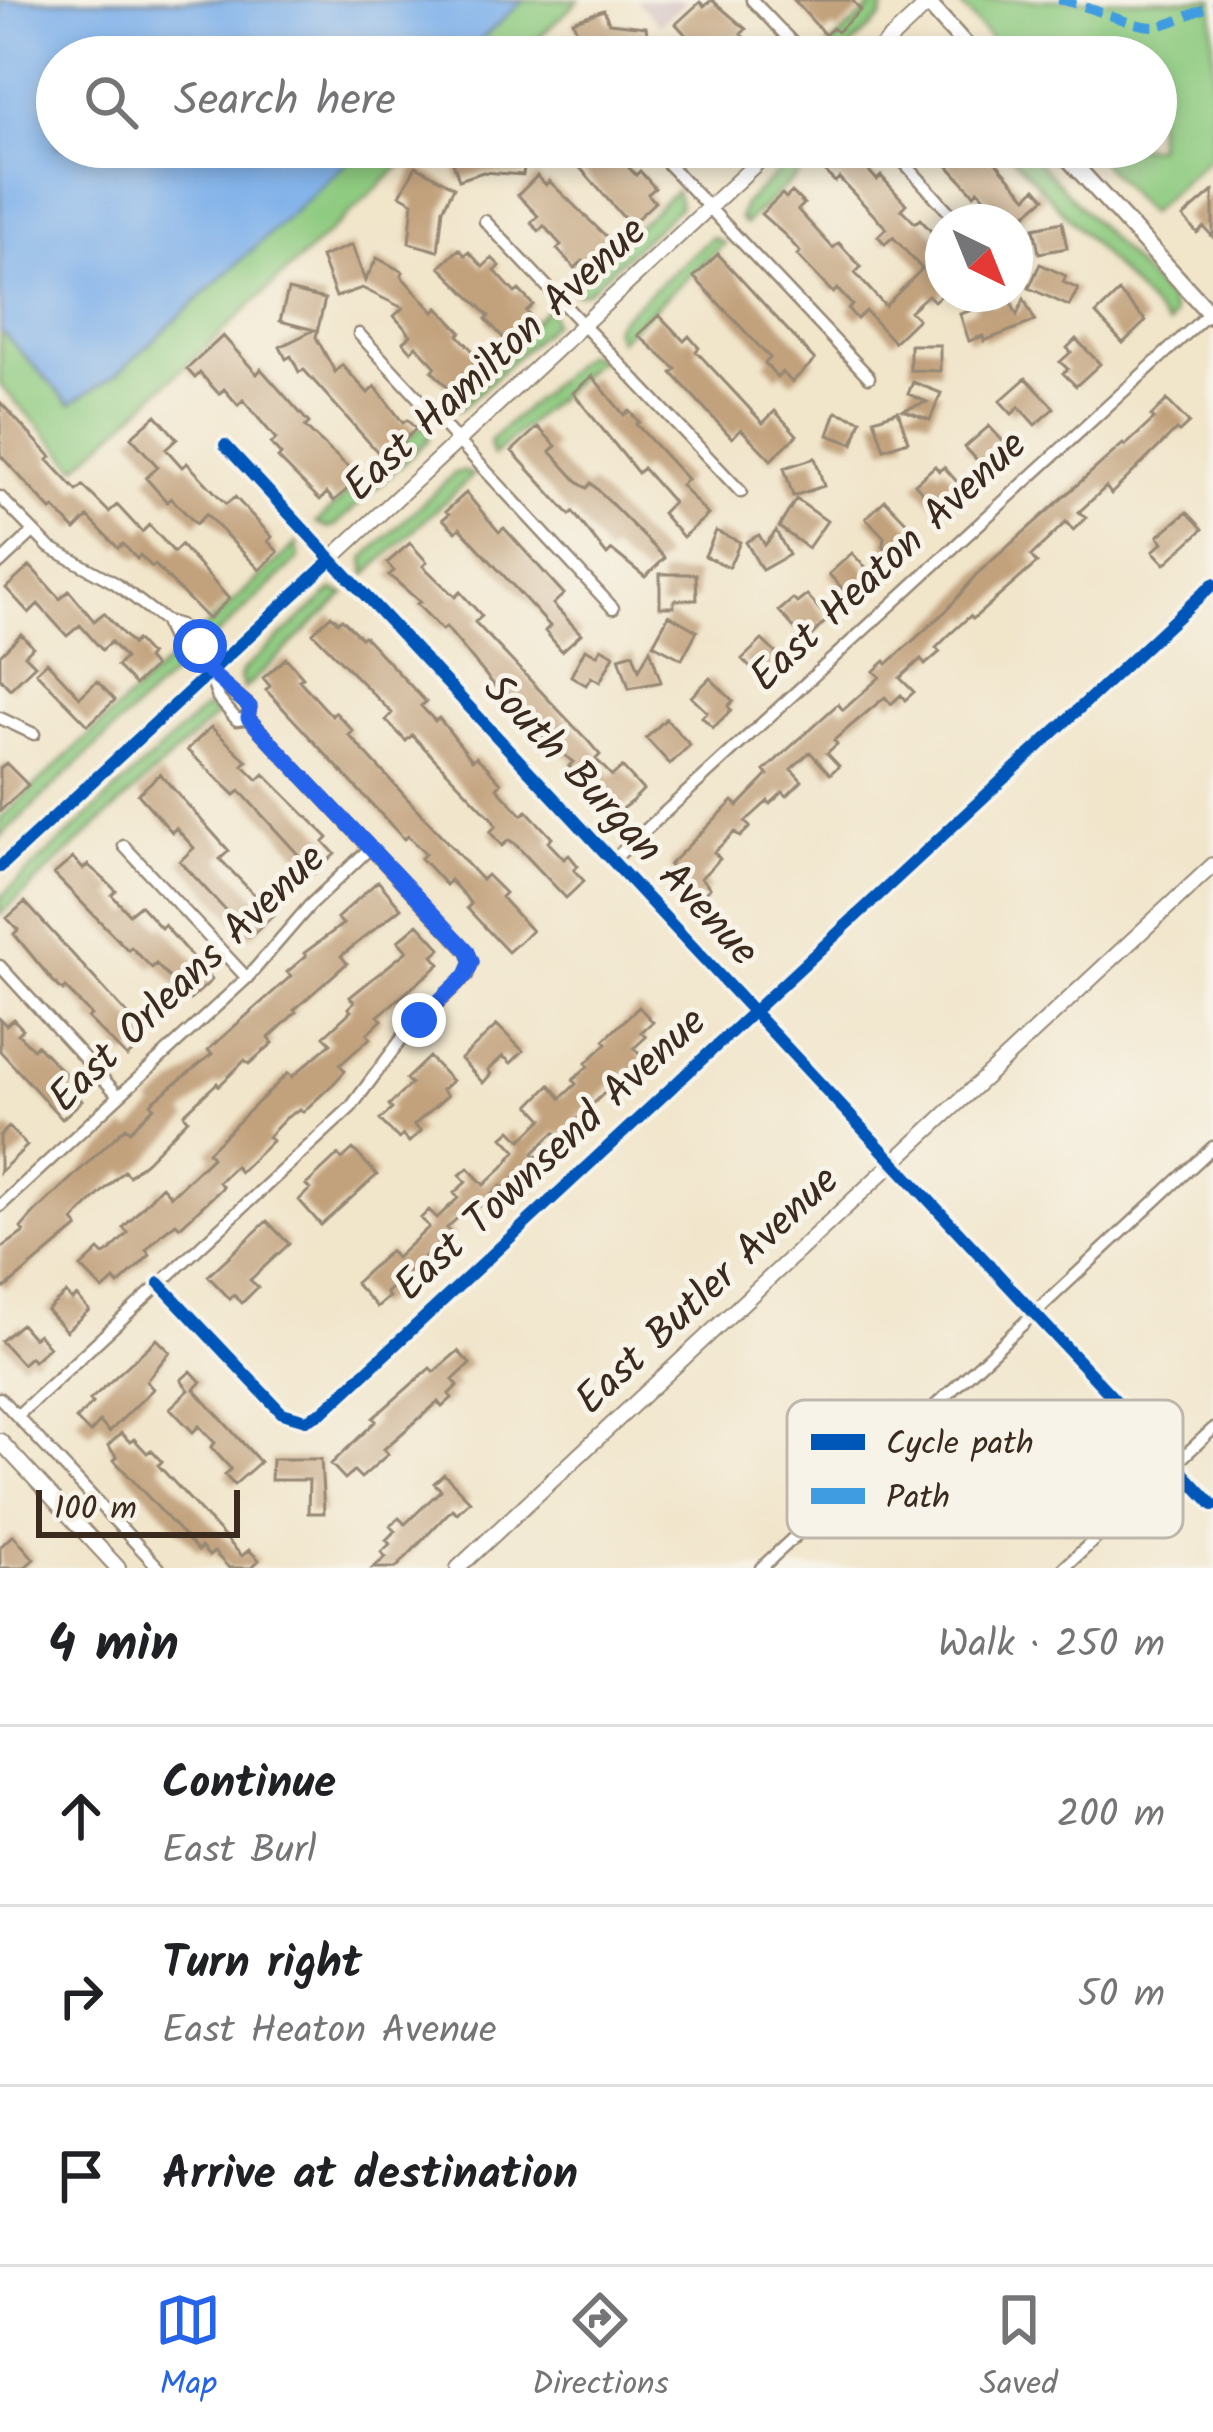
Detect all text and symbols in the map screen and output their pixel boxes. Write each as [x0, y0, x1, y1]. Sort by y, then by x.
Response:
search box [36, 36, 1177, 168]
text: Search here [174, 66, 396, 138]
icon: search [78, 69, 144, 135]
street label: East Hamilton Avenue [329, 201, 663, 519]
north arrow [925, 204, 1033, 312]
street label: East Heaton Avenue [734, 415, 1044, 709]
route start [173, 619, 227, 673]
street label: South Burgan Avenue [466, 659, 774, 983]
street label: East Orleans Avenue [34, 828, 342, 1130]
street label: East Townsend Avenue [379, 991, 723, 1319]
route end [392, 993, 446, 1047]
street label: East Butler Avenue [560, 1150, 856, 1432]
legend [787, 1400, 1183, 1538]
text: Cycle path [886, 1419, 1034, 1472]
text: Path [886, 1473, 950, 1526]
scale bar [36, 1484, 240, 1537]
text: 100 m [54, 1484, 137, 1537]
text: 4 min [48, 1606, 179, 1687]
text: Walk · 250 m [938, 1615, 1165, 1677]
text: Continue [162, 1749, 336, 1821]
icon: ahead [48, 1783, 114, 1849]
text: 200 m [1057, 1785, 1165, 1847]
text: East Burl [162, 1821, 317, 1883]
text: Turn right [162, 1929, 362, 2001]
icon: right [48, 1963, 114, 2029]
text: 50 m [1078, 1965, 1165, 2027]
text: East Heaton Avenue [162, 2001, 496, 2063]
text: Arrive at destination [162, 2140, 578, 2212]
icon: arrive [48, 2143, 114, 2209]
tab: Map [155, 2287, 221, 2412]
tab: Directions [532, 2287, 669, 2412]
tab: Saved [979, 2287, 1058, 2412]

